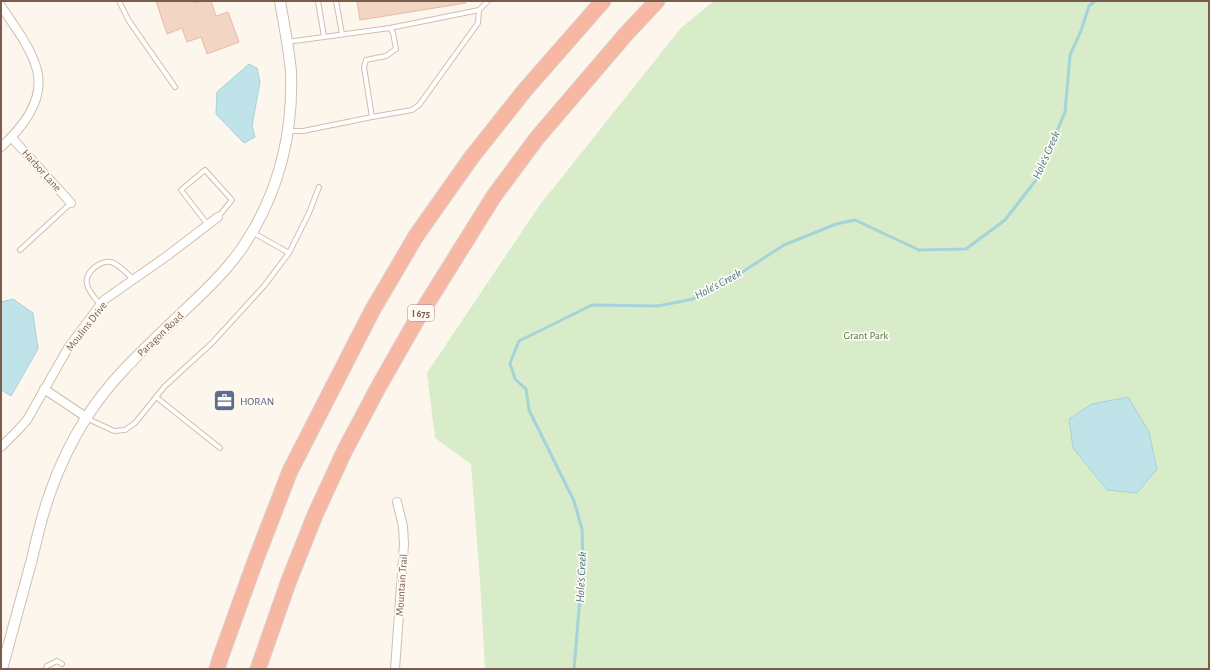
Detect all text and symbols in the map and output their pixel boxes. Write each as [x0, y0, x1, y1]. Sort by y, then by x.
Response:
water label: Hole's Creek [1030, 129, 1062, 181]
street label: Harbor Lane [20, 147, 63, 194]
water label: Hole's Creek [693, 266, 744, 301]
street label: Moulins Drive [64, 300, 109, 353]
road number: I 675 [408, 305, 434, 321]
street label: Paragon Road [135, 310, 186, 359]
park label: Grant Park [844, 330, 888, 341]
office icon: HORAN [211, 388, 237, 414]
place label: HORAN [240, 396, 274, 407]
water label: Hole's Creek [574, 551, 588, 603]
street label: Mountain Trail [394, 554, 409, 617]

